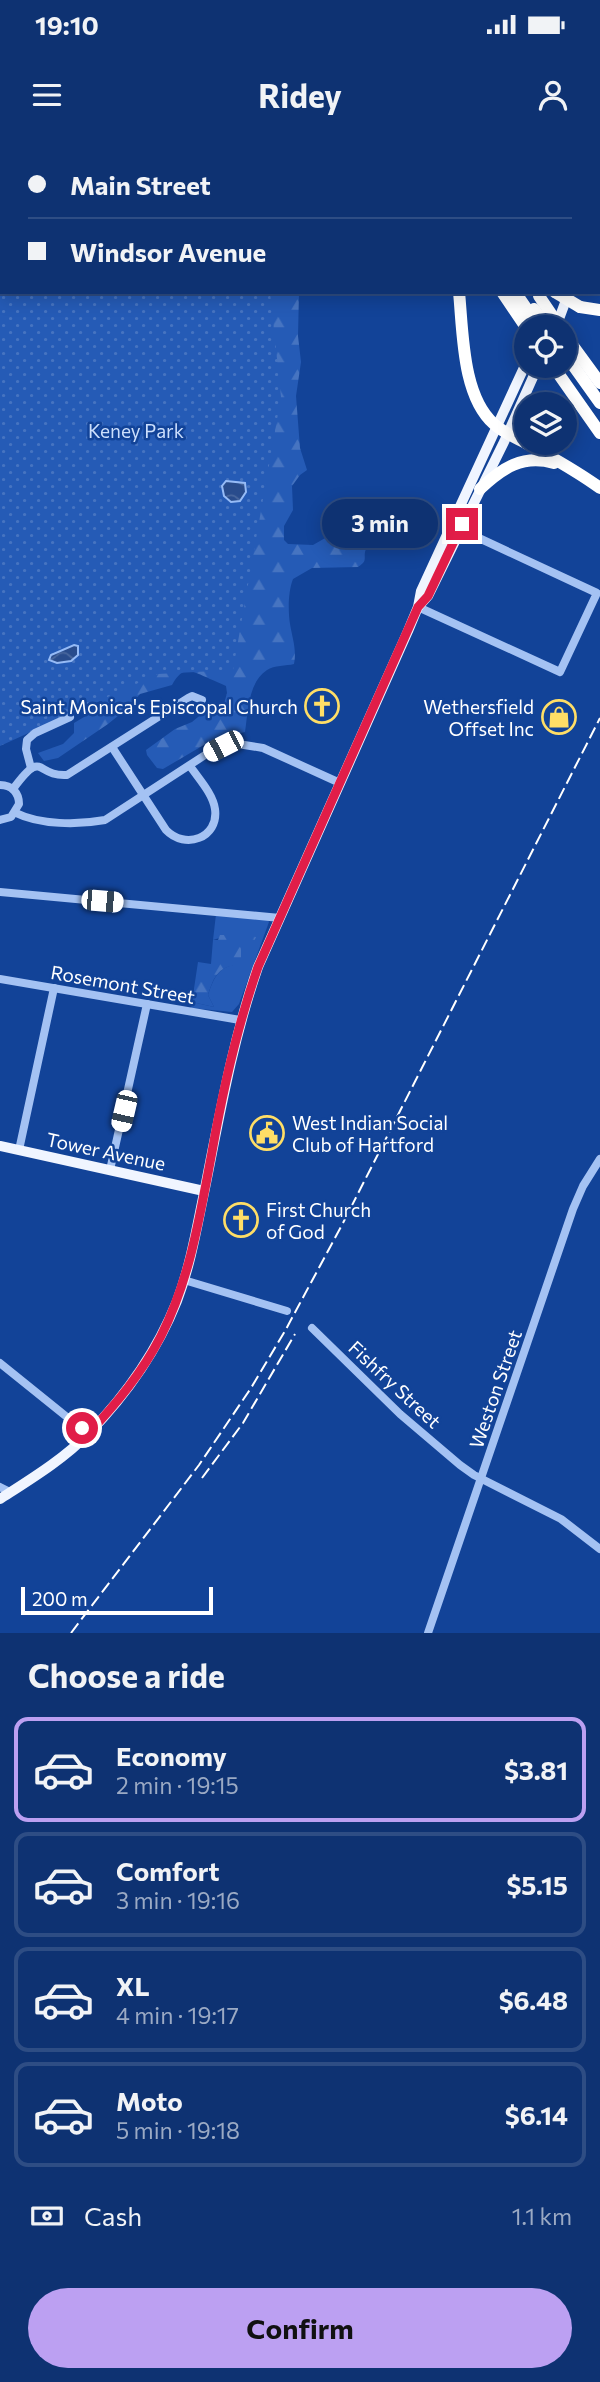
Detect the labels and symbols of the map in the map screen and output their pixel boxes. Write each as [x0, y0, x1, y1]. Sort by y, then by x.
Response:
park label: Keney Park [88, 419, 184, 442]
callout: 3 min [322, 500, 438, 548]
route end [446, 508, 478, 540]
church icon: Saint Monica's Episcopal Church [303, 687, 341, 725]
place label: Saint Monica's Episcopal Church [21, 695, 298, 718]
place label: Wethersfield Offset Inc [423, 695, 534, 740]
shop icon: Wethersfield Offset Inc [540, 698, 578, 736]
car [200, 727, 247, 765]
car [81, 889, 124, 913]
street label: Rosemont Street [49, 960, 197, 1008]
car [110, 1088, 139, 1134]
place label: West Indian Social Club of Hartford [292, 1111, 448, 1156]
public building icon: West Indian Social Club of Hartford [248, 1114, 286, 1152]
street label: Tower Avenue [44, 1127, 168, 1175]
place label: First Church of God [266, 1198, 371, 1243]
church icon: First Church of God [222, 1201, 260, 1239]
street label: Weston Street [464, 1326, 526, 1451]
street label: Fishfry Street [344, 1335, 446, 1433]
route start [66, 1412, 98, 1444]
scale bar [21, 1584, 214, 1616]

